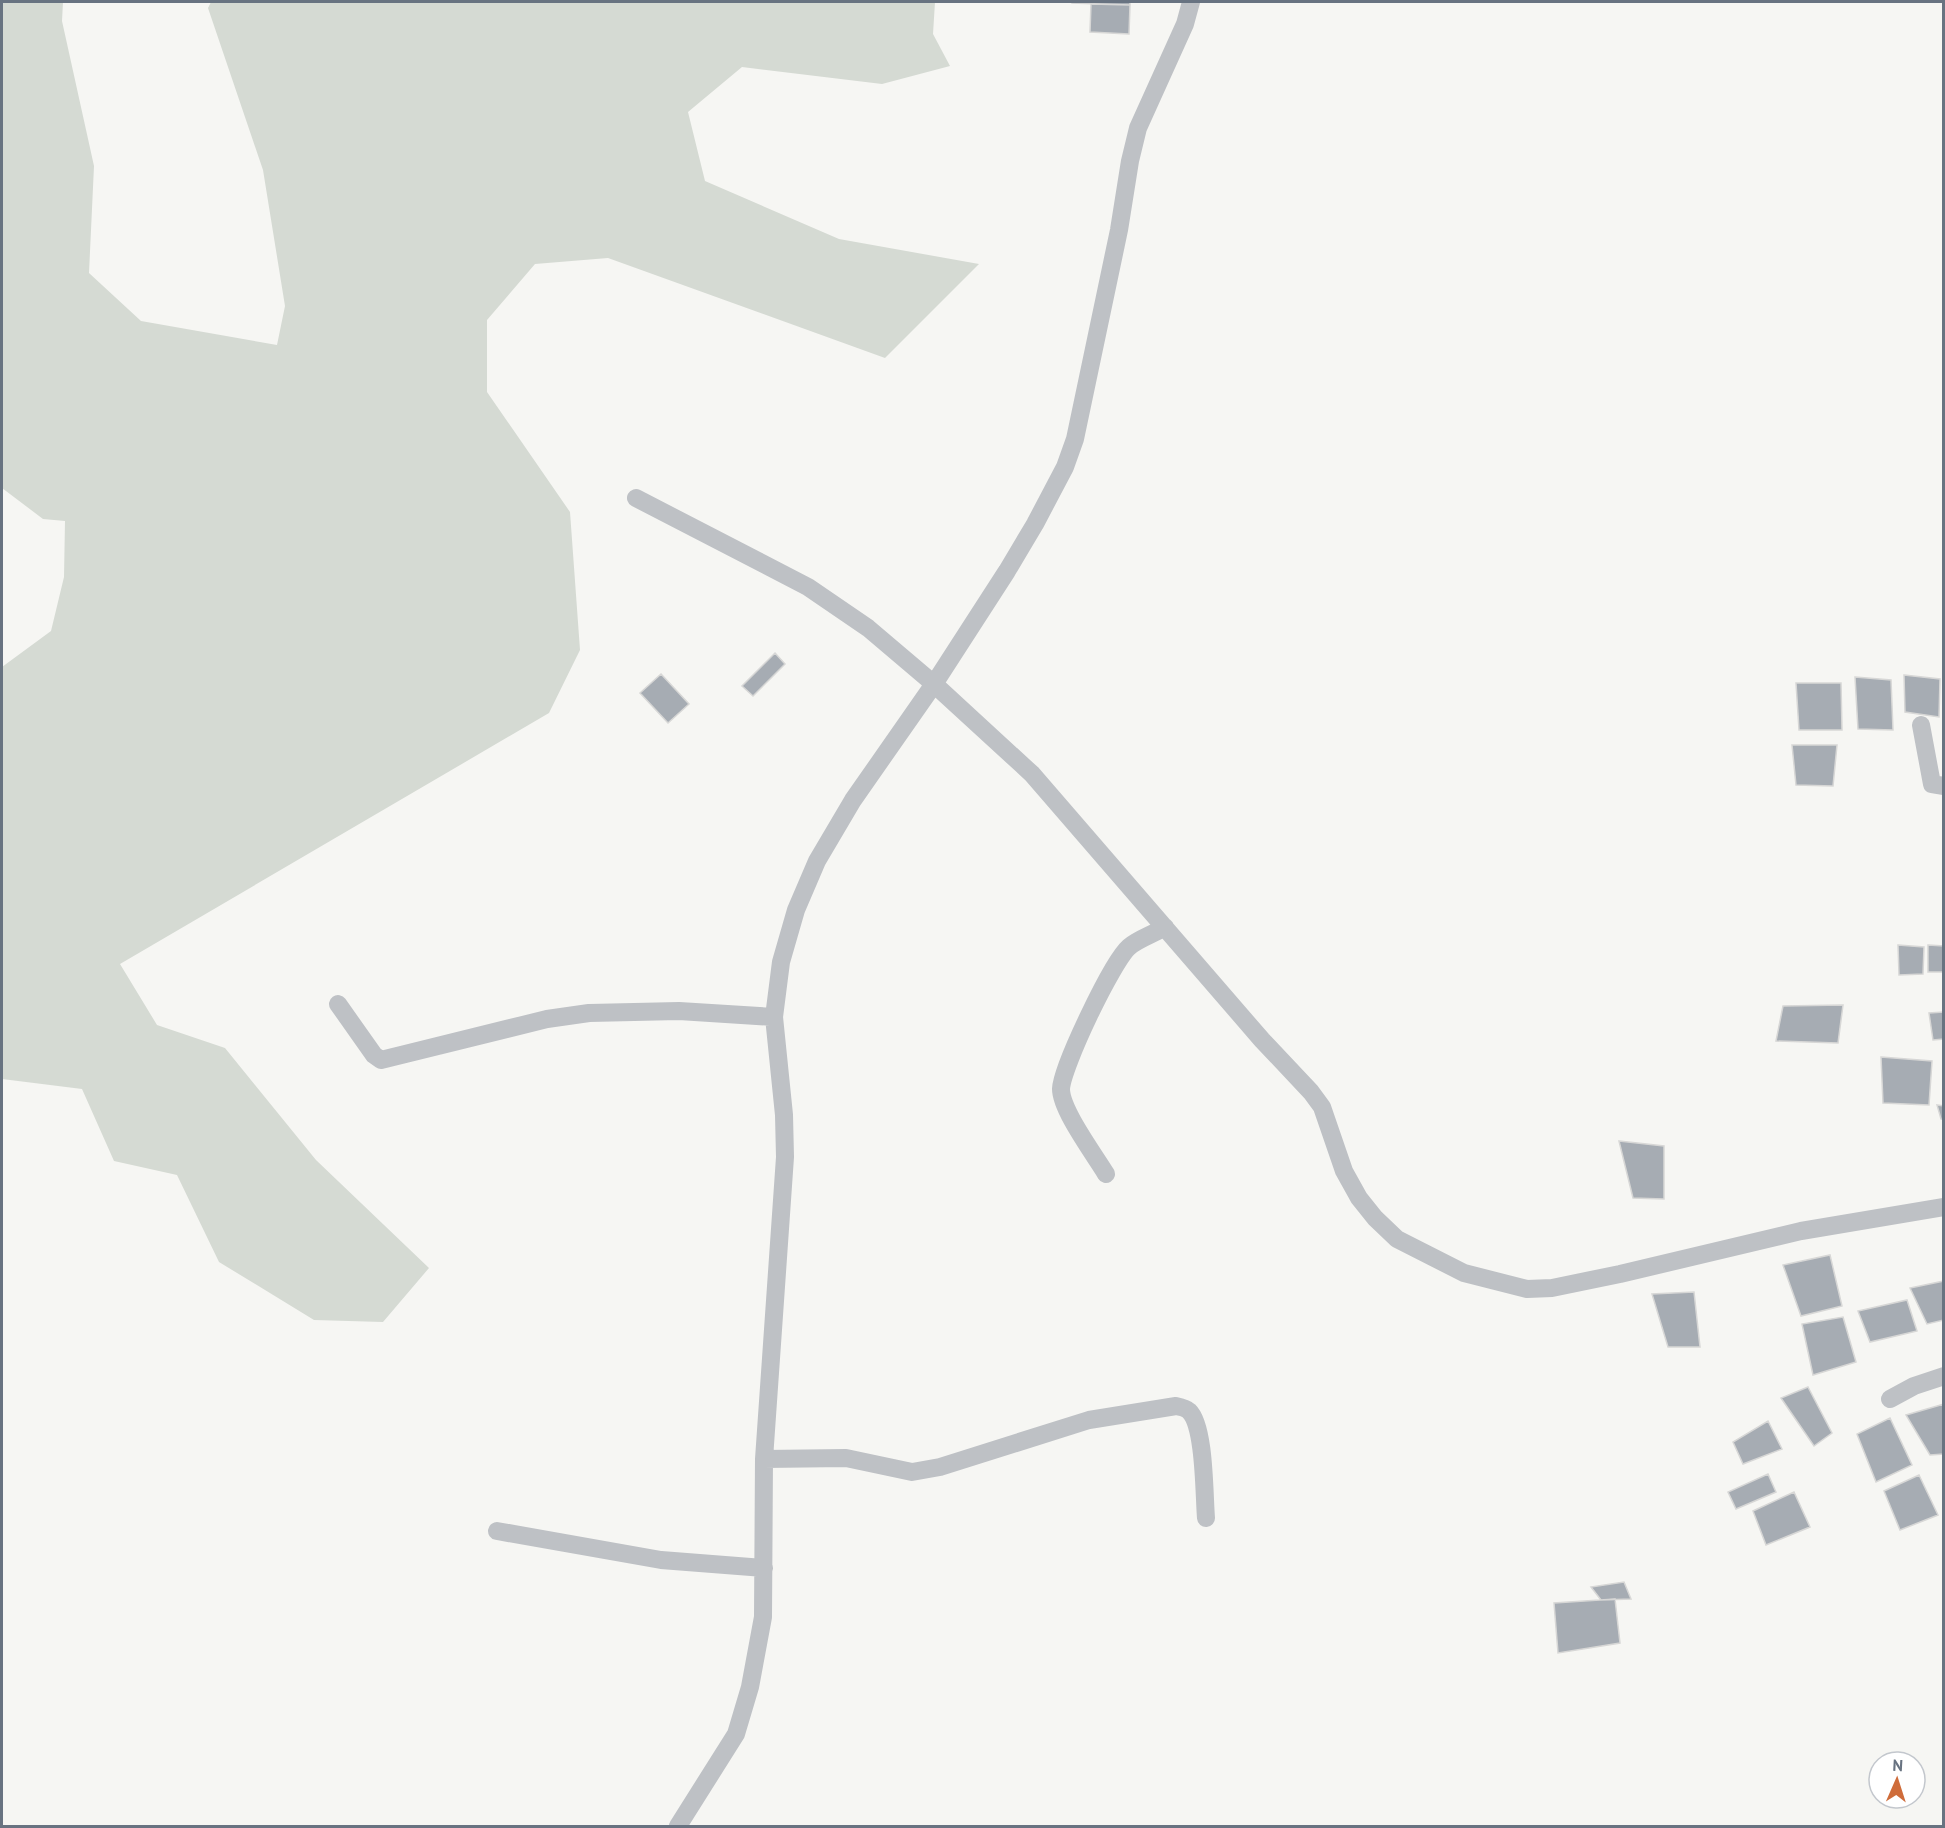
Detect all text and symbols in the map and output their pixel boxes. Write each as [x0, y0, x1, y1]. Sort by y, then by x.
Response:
north arrow [1867, 1750, 1927, 1810]
text: N [1892, 1755, 1904, 1775]

